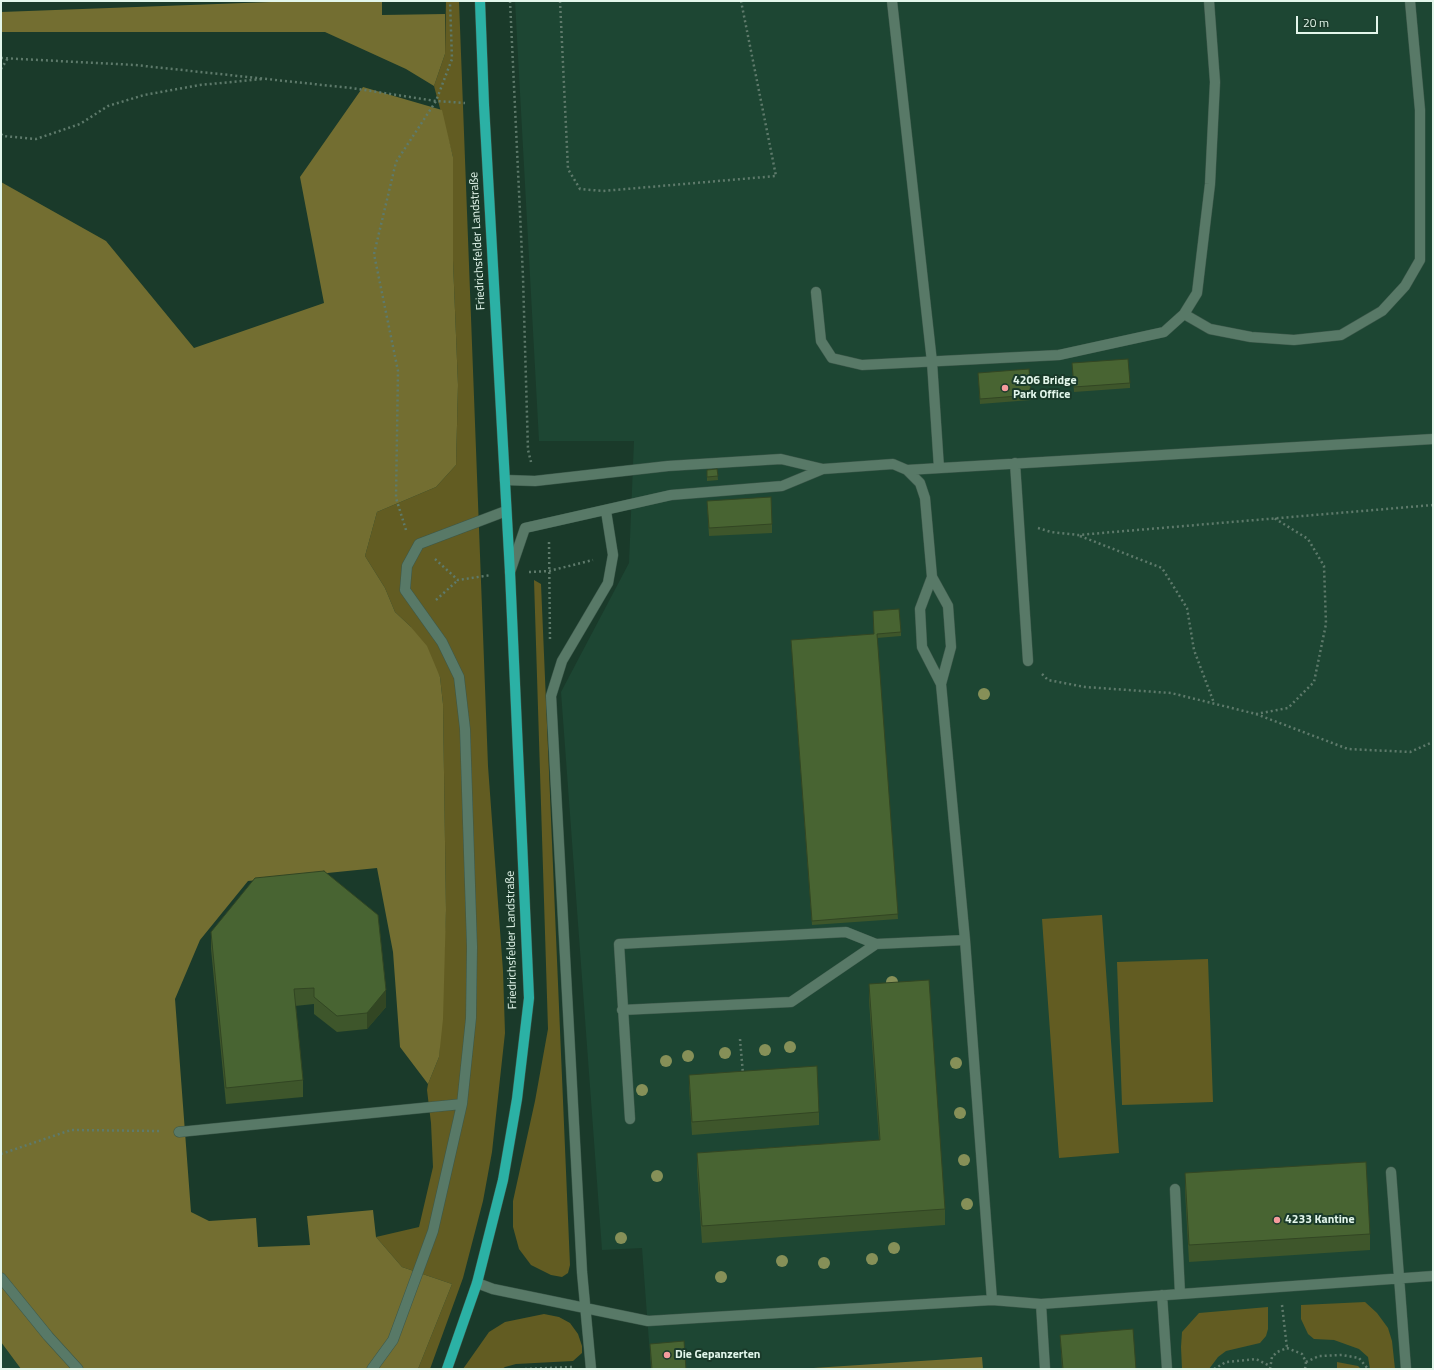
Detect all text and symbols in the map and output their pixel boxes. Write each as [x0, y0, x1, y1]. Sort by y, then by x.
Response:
scale bar [1298, 8, 1380, 34]
text: 20 m [1303, 13, 1329, 32]
street label: Friedrichsfelder Landstraße [467, 171, 489, 311]
place label: 4206 Bridge Park Office [1013, 374, 1077, 402]
marker: 4206 Bridge Park Office [1000, 383, 1010, 393]
street label: Friedrichsfelder Landstraße [504, 871, 520, 1009]
place label: 4233 Kantine [1285, 1213, 1355, 1227]
marker: 4233 Kantine [1272, 1215, 1282, 1225]
place label: Die Gepanzerten [675, 1348, 760, 1362]
marker: Die Gepanzerten [662, 1350, 672, 1360]

